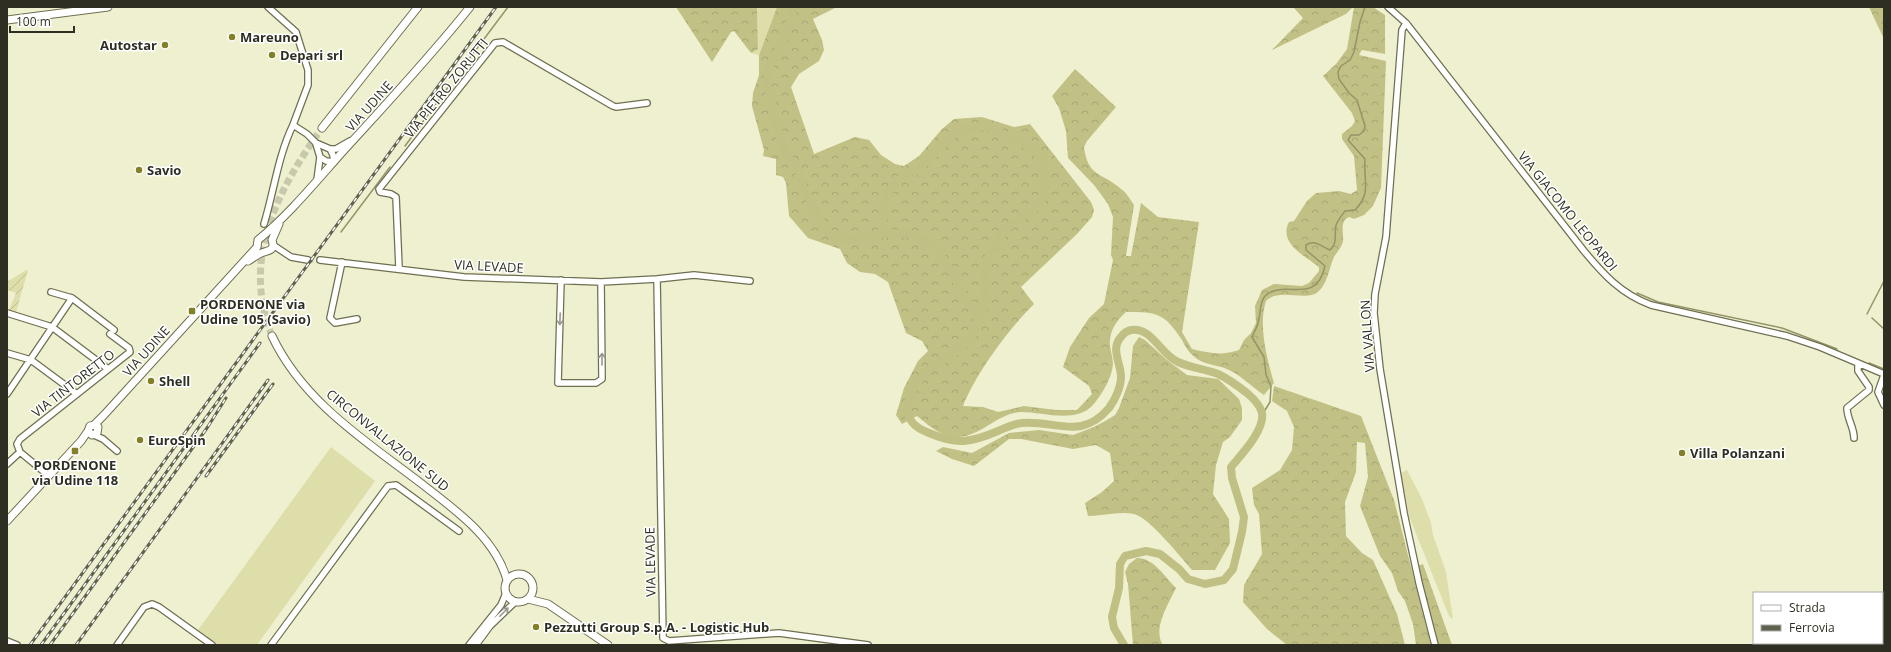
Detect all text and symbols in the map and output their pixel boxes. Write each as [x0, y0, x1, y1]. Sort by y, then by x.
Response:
scale bar [10, 8, 74, 34]
text: 100 m [16, 13, 51, 30]
place label: Mareuno [240, 28, 299, 46]
marker: Mareuno [227, 32, 237, 42]
street label: VIA PIETRO ZORUTTI [400, 34, 492, 142]
place label: Autostar [100, 36, 157, 54]
marker: Autostar [160, 40, 170, 50]
place label: Depari srl [280, 46, 343, 64]
marker: Depari srl [267, 50, 277, 60]
street label: VIA UDINE [341, 77, 397, 135]
street label: VIA GIACOMO LEOPARDI [1514, 147, 1622, 275]
place label: Savio [147, 161, 181, 179]
marker: Savio [134, 165, 144, 175]
street label: VIA LEVADE [454, 255, 524, 277]
place label: PORDENONE via Udine 105 (Savio) [200, 295, 311, 328]
street label: VIA VALLON [1355, 299, 1379, 373]
marker: PORDENONE via Udine 105 (Savio) [187, 306, 197, 316]
one-way arrow [556, 312, 563, 325]
street label: VIA UDINE [118, 322, 174, 380]
street label: VIA TINTORETTO [28, 345, 118, 421]
one-way arrow [598, 353, 606, 366]
place label: Shell [159, 372, 190, 390]
marker: Shell [146, 376, 156, 386]
street label: CIRCONVALLAZIONE SUD [323, 385, 453, 495]
place label: EuroSpin [148, 431, 206, 449]
marker: EuroSpin [135, 435, 145, 445]
place label: Villa Polanzani [1690, 444, 1785, 462]
marker: PORDENONE via Udine 118 [70, 446, 80, 456]
marker: Villa Polanzani [1677, 448, 1687, 458]
place label: PORDENONE via Udine 118 [32, 456, 118, 489]
street label: VIA LEVADE [640, 527, 660, 597]
legend [1753, 592, 1883, 644]
text: Strada [1789, 599, 1825, 616]
one-way arrow [499, 607, 509, 617]
place label: Pezzutti Group S.p.A. - Logistic Hub [544, 618, 769, 636]
text: Ferrovia [1789, 619, 1835, 636]
marker: Pezzutti Group S.p.A. - Logistic Hub [531, 622, 541, 632]

